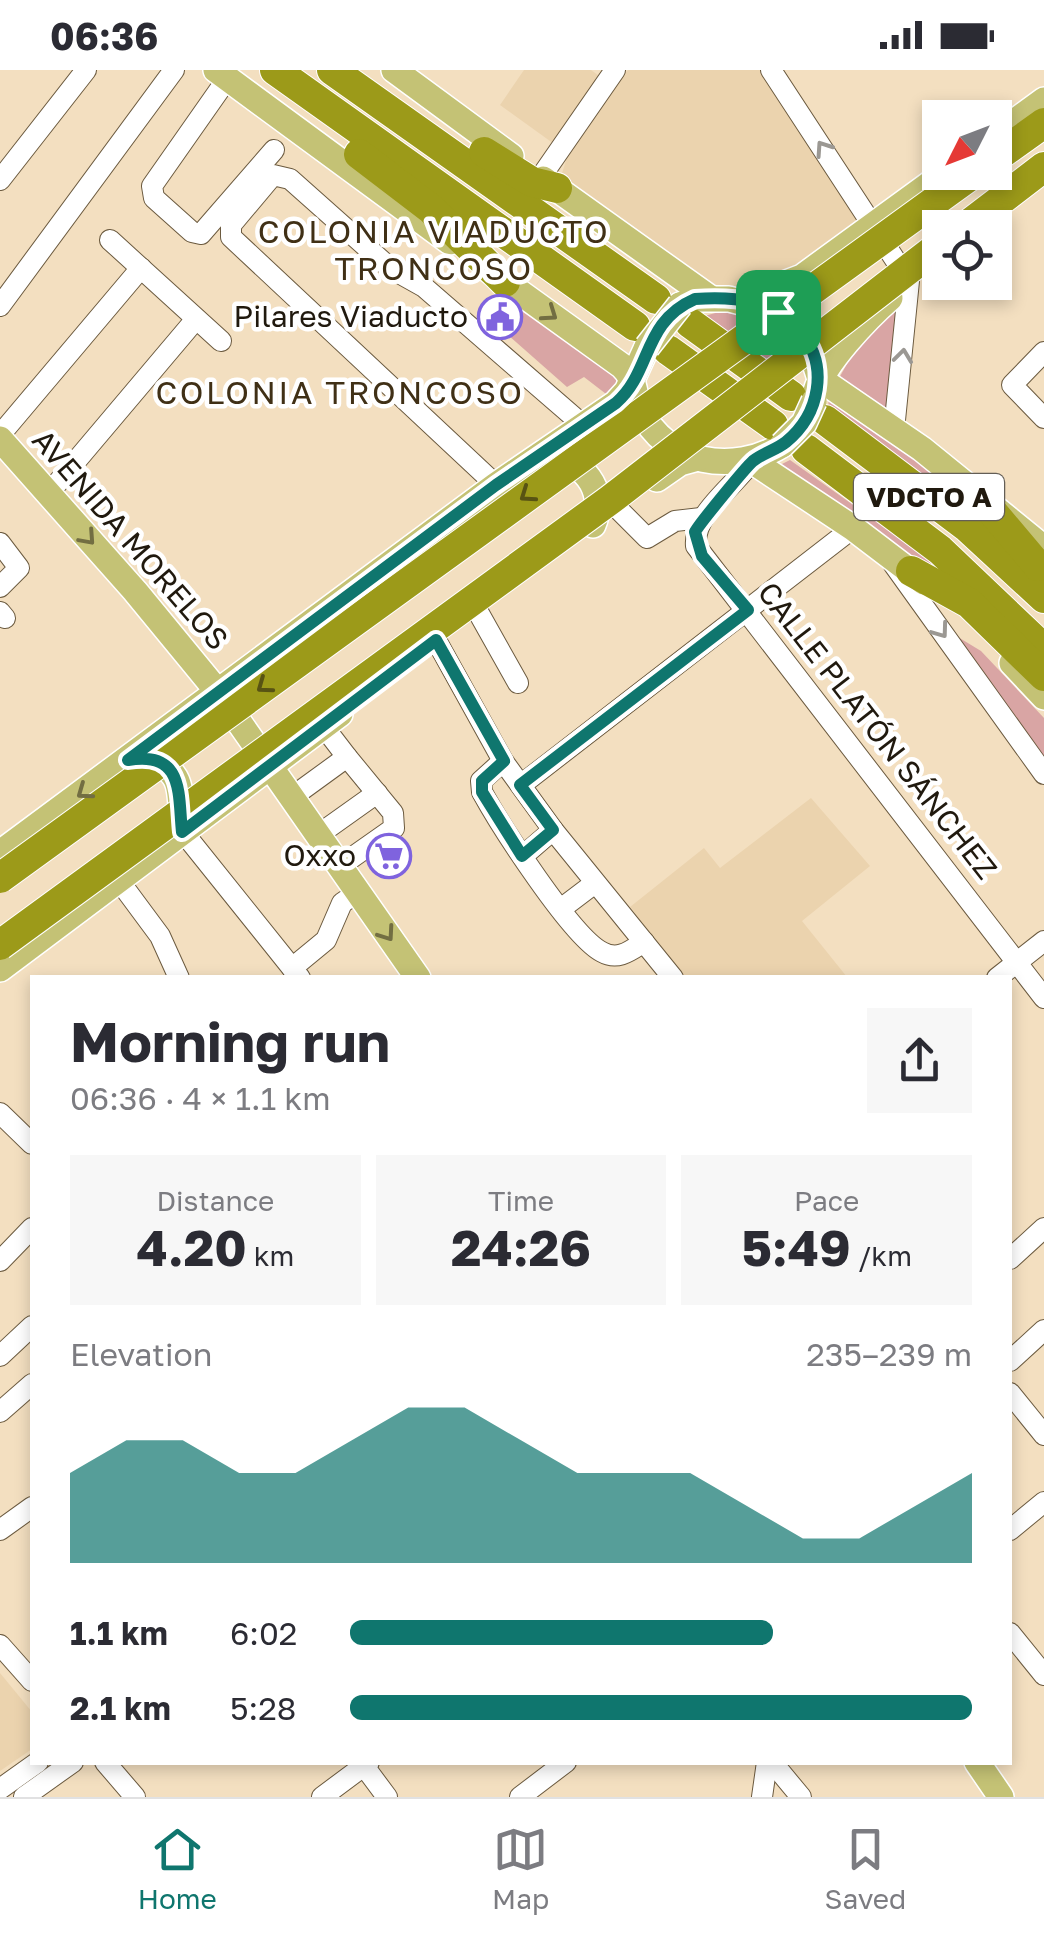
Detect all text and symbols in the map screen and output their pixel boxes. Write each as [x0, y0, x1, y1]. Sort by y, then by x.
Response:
text: 06:36 [50, 13, 158, 58]
north arrow [922, 100, 1012, 190]
map controls [922, 100, 1012, 300]
one-way arrow [817, 140, 835, 159]
button: locate [922, 210, 1012, 300]
district label: COLONIA VIADUCTO TRONCOSO [258, 212, 610, 287]
pin [736, 270, 821, 355]
icon: arrive [751, 285, 806, 340]
public building icon: Pilares Viaducto [477, 294, 523, 340]
place label: Pilares Viaducto [234, 298, 468, 334]
one-way arrow [539, 302, 558, 320]
one-way arrow [892, 348, 913, 364]
district label: COLONIA TRONCOSO [155, 373, 525, 411]
street label: AVENIDA MORELOS [25, 422, 236, 657]
road number: VDCTO A [854, 474, 1004, 520]
one-way arrow [519, 483, 538, 501]
one-way arrow [77, 526, 95, 545]
street label: CALLE PLATÓN SÁNCHEZ [751, 575, 1005, 886]
one-way arrow [929, 620, 946, 638]
one-way arrow [257, 675, 275, 692]
one-way arrow [77, 780, 95, 798]
supermarket icon: Oxxo [366, 833, 412, 879]
place label: Oxxo [283, 837, 356, 873]
one-way arrow [375, 922, 393, 941]
text: Morning run [70, 1008, 390, 1074]
button: share [867, 1008, 972, 1113]
text: 06:36 · 4 × 1.1 km [70, 1079, 331, 1117]
text: Distance [156, 1184, 274, 1217]
text: Time [488, 1184, 554, 1217]
text: Pace [794, 1184, 859, 1217]
text: 4.20 [136, 1217, 247, 1277]
text: 24:26 [451, 1217, 591, 1277]
text: 5:49 [741, 1217, 851, 1277]
text: km [247, 1239, 294, 1272]
text: /km [851, 1239, 912, 1272]
text: Elevation [70, 1335, 212, 1373]
text: 235–239 m [806, 1335, 972, 1373]
text: 1.1 km [70, 1614, 168, 1652]
text: 6:02 [230, 1614, 297, 1652]
text: 2.1 km [70, 1689, 171, 1727]
text: 5:28 [230, 1689, 296, 1727]
tab: Home [138, 1822, 217, 1915]
tab: Map [492, 1822, 549, 1915]
tab: Saved [825, 1822, 906, 1915]

